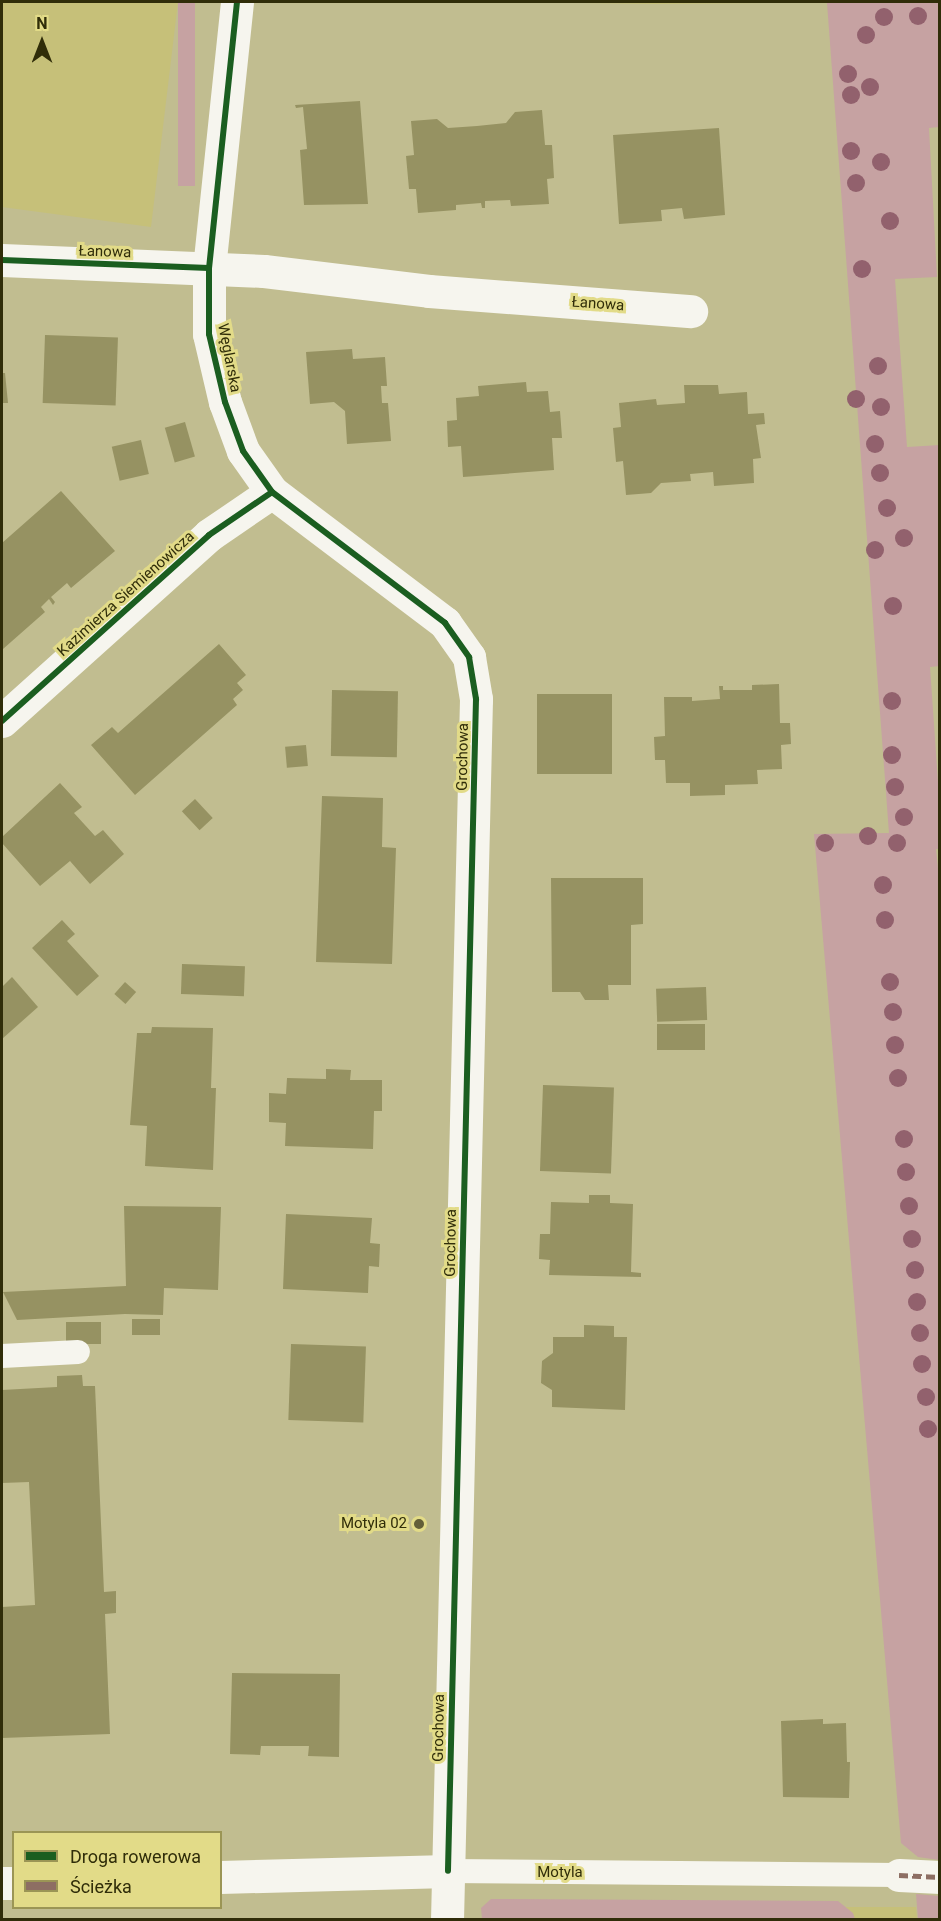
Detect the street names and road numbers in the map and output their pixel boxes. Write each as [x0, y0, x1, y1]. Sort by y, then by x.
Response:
street label: Łanowa [78, 242, 132, 262]
street label: Łanowa [571, 293, 625, 315]
street label: Węglarska [214, 322, 244, 394]
street label: Kazimierza Siemienowicza [54, 528, 198, 660]
street label: Grochowa [453, 723, 473, 791]
street label: Grochowa [441, 1209, 461, 1277]
street label: Grochowa [429, 1694, 449, 1762]
street label: Motyla [537, 1864, 583, 1882]

